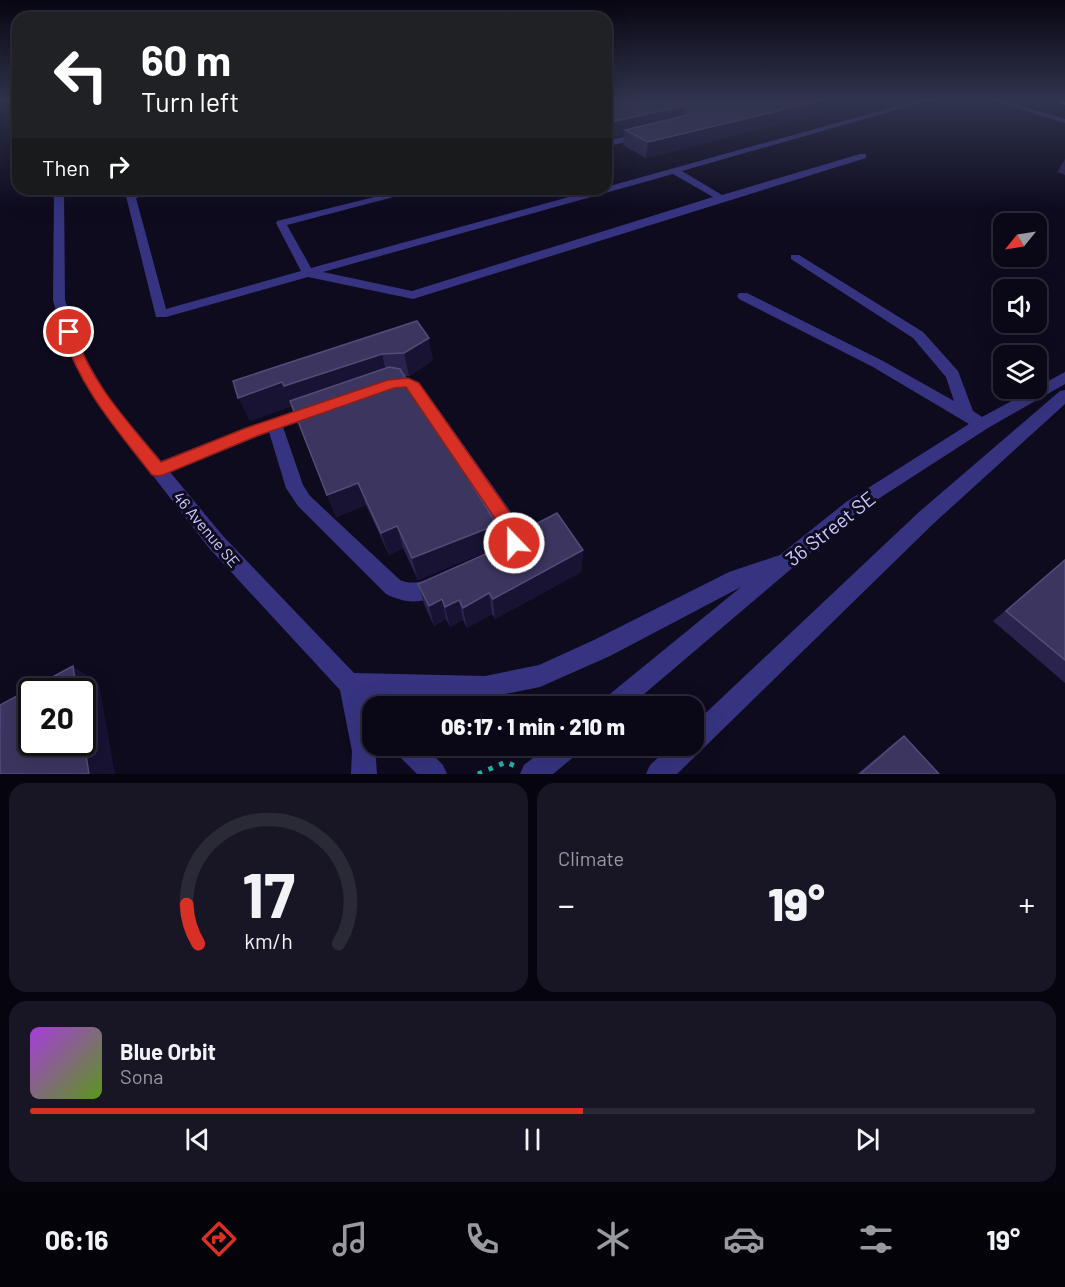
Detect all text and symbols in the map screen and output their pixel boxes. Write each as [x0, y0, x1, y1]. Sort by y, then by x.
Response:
text: 60 m [141, 34, 231, 84]
icon: left [42, 36, 120, 114]
text: Turn left [141, 85, 239, 117]
icon: right [102, 150, 135, 183]
text: Then [42, 154, 90, 180]
north arrow [993, 213, 1047, 267]
map controls [993, 213, 1047, 399]
button: sound [993, 279, 1047, 333]
pin [43, 306, 94, 357]
icon: arrive [52, 315, 85, 348]
button: layers [993, 345, 1047, 399]
street label: 36 Street SE [780, 486, 880, 570]
street label: 46 Avenue SE [170, 487, 244, 571]
position arrow [482, 511, 546, 575]
speed limit sign: 20 [18, 678, 96, 756]
text: 06:17 · 1 min · 210 m [441, 713, 625, 739]
text: Climate [558, 846, 624, 870]
text: 17 [242, 856, 295, 930]
text: 19° [768, 876, 825, 930]
text: − [558, 884, 575, 924]
text: + [1019, 884, 1035, 924]
text: km/h [244, 929, 293, 954]
text: Blue Orbit [120, 1038, 216, 1064]
text: Sona [120, 1064, 164, 1088]
icon: previous [181, 1123, 214, 1156]
icon: pause [516, 1123, 549, 1156]
icon: next [851, 1123, 884, 1156]
icon: directions [198, 1218, 240, 1260]
icon: music [329, 1218, 371, 1260]
icon: phone [461, 1218, 503, 1260]
icon: climate [592, 1218, 634, 1260]
icon: car [723, 1218, 765, 1260]
icon: filters [855, 1218, 897, 1260]
text: 06:16 [45, 1223, 108, 1255]
text: 19° [986, 1223, 1020, 1255]

